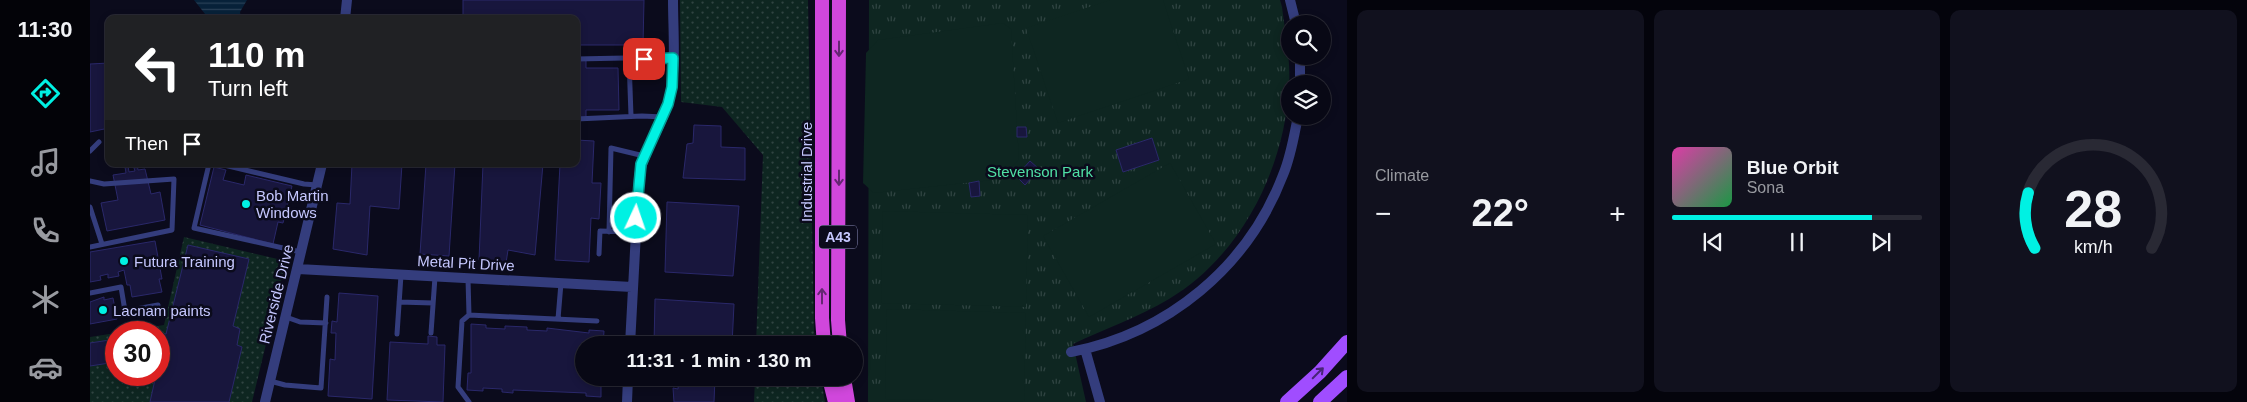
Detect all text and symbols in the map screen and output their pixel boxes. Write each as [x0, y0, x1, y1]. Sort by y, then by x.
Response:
map controls [1281, 15, 1331, 125]
button: search [1281, 15, 1331, 65]
text: 11:30 [17, 17, 73, 42]
icon: left [125, 35, 190, 100]
text: 110 m [208, 35, 305, 74]
pin [623, 38, 665, 80]
one-way arrow [834, 40, 844, 56]
icon: arrive [630, 45, 658, 73]
button: layers [1281, 75, 1331, 125]
icon: directions [28, 76, 63, 111]
text: Turn left [208, 76, 288, 101]
street label: Industrial Drive [798, 122, 815, 222]
icon: arrive [178, 130, 206, 158]
text: Then [125, 133, 168, 154]
icon: music [28, 145, 63, 180]
text: Blue Orbit [1747, 157, 1839, 178]
park label: Stevenson Park [987, 163, 1093, 180]
text: Climate [1375, 167, 1429, 184]
one-way arrow [834, 169, 844, 185]
text: Sona [1747, 179, 1784, 196]
text: 28 [2065, 180, 2123, 238]
place label: Bob Martin Windows [256, 187, 329, 221]
position arrow [609, 191, 661, 243]
text: 22° [1472, 192, 1529, 234]
marker: Bob Martin Windows [240, 198, 252, 210]
text: − [1375, 198, 1391, 229]
text: + [1609, 198, 1626, 229]
icon: phone [28, 213, 63, 248]
road number: A43 [819, 226, 857, 248]
icon: previous [1699, 228, 1727, 256]
icon: pause [1783, 228, 1811, 256]
icon: next [1867, 228, 1895, 256]
text: km/h [2074, 237, 2113, 257]
street label: Riverside Drive [255, 243, 297, 345]
street label: Metal Pit Drive [417, 252, 515, 274]
place label: Futura Training [134, 253, 235, 270]
marker: Futura Training [118, 255, 130, 267]
icon: climate [28, 282, 63, 317]
one-way arrow [817, 289, 827, 305]
place label: Lacnam paints [113, 302, 211, 319]
marker: Lacnam paints [97, 304, 109, 316]
speed limit sign: 30 [105, 321, 170, 386]
icon: car [28, 350, 63, 385]
text: 11:31 · 1 min · 130 m [627, 350, 811, 371]
one-way arrow [1312, 367, 1324, 379]

